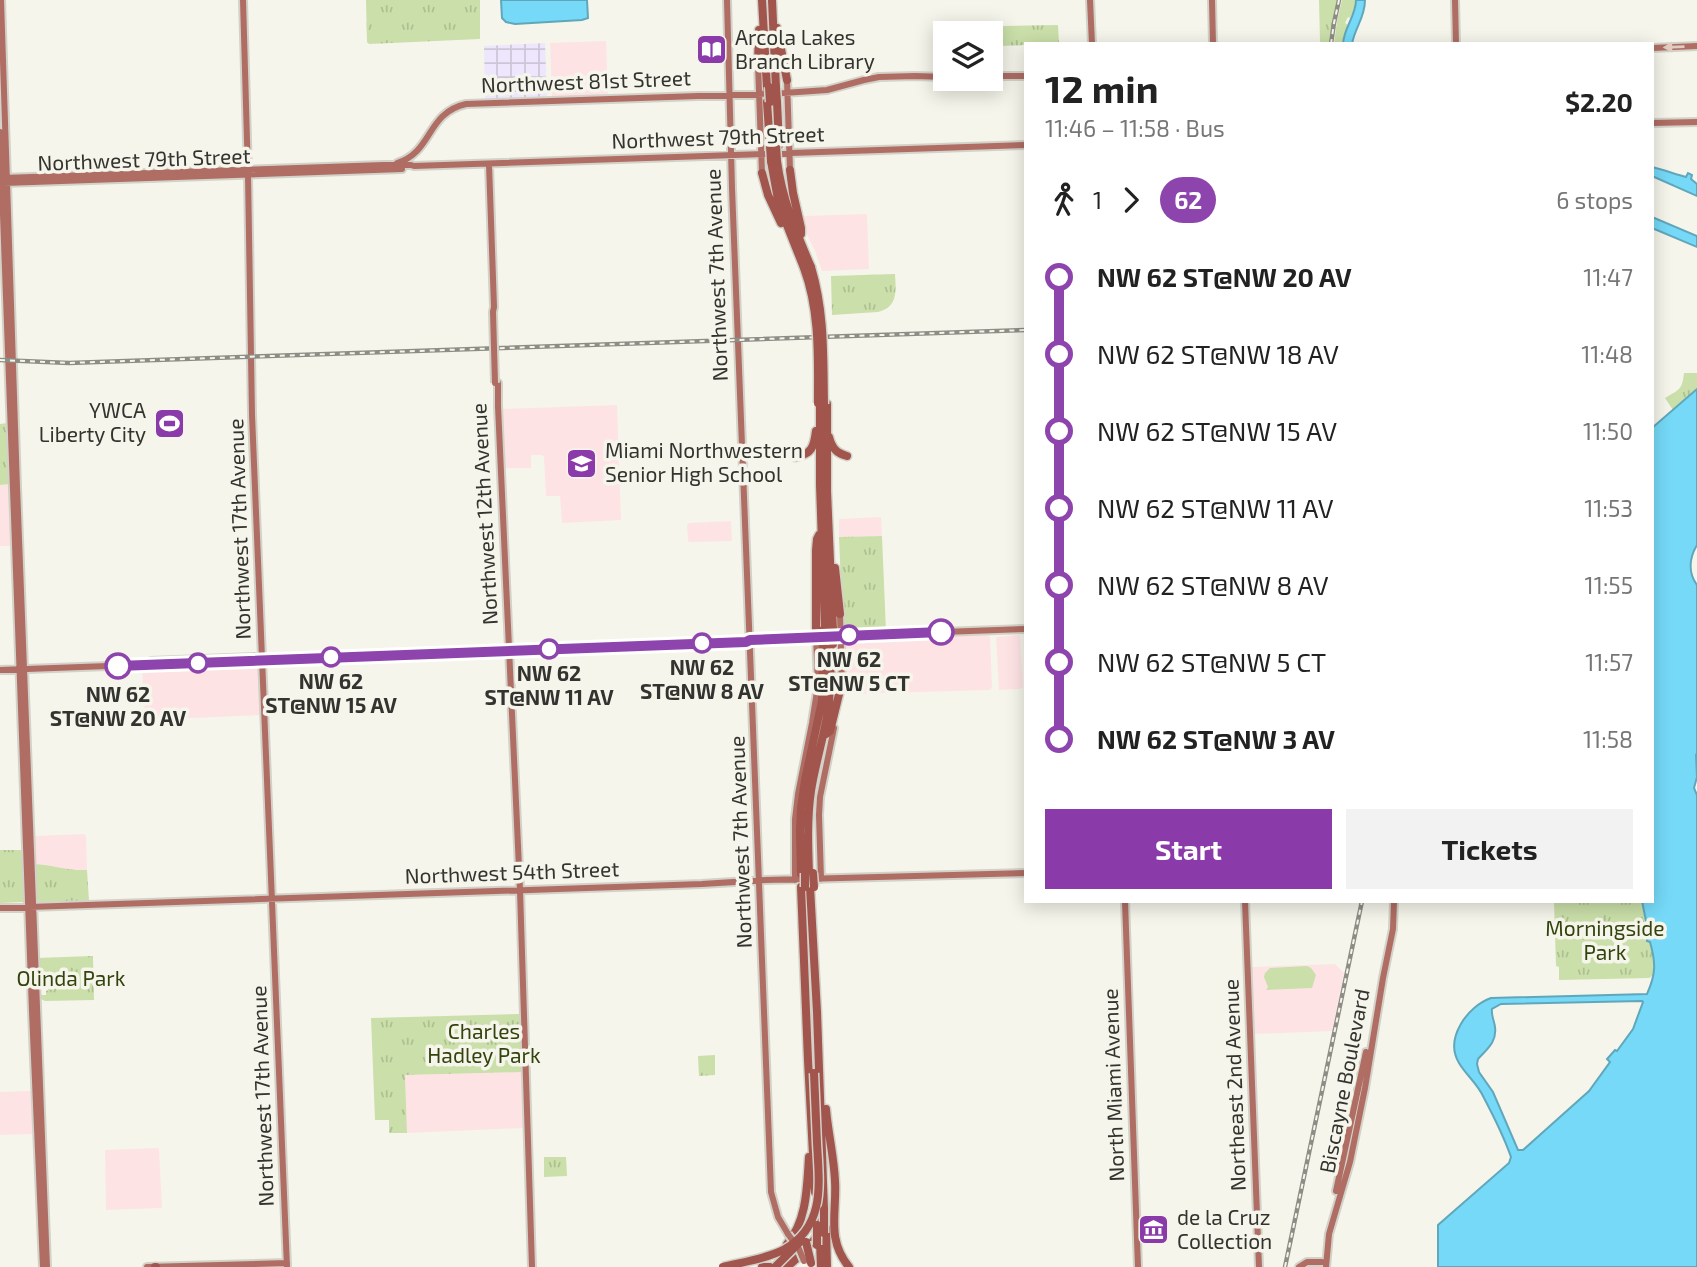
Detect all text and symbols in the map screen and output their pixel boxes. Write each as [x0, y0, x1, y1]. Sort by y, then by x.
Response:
map controls [933, 21, 1003, 91]
button: layers [933, 21, 1003, 91]
place label: Arcola Lakes Branch Library [735, 24, 875, 73]
library icon: Arcola Lakes Branch Library [695, 33, 729, 67]
one-way arrow [1663, 41, 1685, 53]
street label: Northwest 81st Street [481, 64, 691, 97]
text: 12 min [1045, 65, 1159, 111]
text: $2.20 [1565, 86, 1633, 117]
text: 11:46 – 11:58 · Bus [1045, 114, 1225, 142]
street label: Northwest 79th Street [611, 120, 825, 153]
street label: Northwest 79th Street [37, 142, 251, 175]
street label: Northwest 7th Avenue [699, 168, 732, 382]
icon: walk [1045, 181, 1083, 219]
icon: forward [1112, 181, 1150, 219]
text: 62 [1174, 185, 1202, 214]
text: 1 [1093, 186, 1102, 214]
text: 6 stops [1556, 186, 1633, 214]
text: NW 62 ST@NW 20 AV [1097, 261, 1352, 292]
text: 11:47 [1583, 263, 1633, 291]
text: NW 62 ST@NW 18 AV [1097, 338, 1339, 369]
text: 11:48 [1581, 340, 1633, 368]
place label: YWCA Liberty City [39, 397, 146, 446]
street label: Northwest 12th Avenue [465, 403, 502, 626]
sports icon: YWCA Liberty City [152, 406, 186, 440]
text: NW 62 ST@NW 15 AV [1097, 415, 1337, 446]
text: 11:50 [1583, 417, 1633, 445]
street label: Northwest 17th Avenue [222, 418, 255, 640]
place label: Miami Northwestern Senior High School [605, 437, 803, 486]
school or university icon: Miami Northwestern Senior High School [565, 446, 599, 480]
text: NW 62 ST@NW 11 AV [1097, 492, 1333, 523]
text: 11:53 [1584, 494, 1633, 522]
text: NW 62 ST@NW 8 AV [1097, 569, 1329, 600]
text: 11:55 [1585, 571, 1633, 599]
unlabelled marker [928, 619, 954, 645]
marker: NW 62 ST@NW 5 CT [839, 625, 859, 645]
marker: NW 62 ST@NW 8 AV [692, 633, 712, 653]
marker: NW 62 ST@NW 11 AV [539, 639, 559, 659]
place label: NW 62 ST@NW 5 CT [788, 646, 910, 695]
text: NW 62 ST@NW 5 CT [1097, 646, 1326, 677]
marker: NW 62 ST@NW 15 AV [321, 647, 341, 667]
text: 11:57 [1585, 648, 1633, 676]
marker: NW 62 ST@NW 20 AV [105, 653, 131, 679]
unlabelled marker [188, 653, 208, 673]
place label: NW 62 ST@NW 8 AV [640, 654, 765, 703]
place label: NW 62 ST@NW 11 AV [484, 660, 614, 709]
place label: NW 62 ST@NW 15 AV [265, 668, 397, 717]
place label: NW 62 ST@NW 20 AV [50, 681, 187, 730]
text: NW 62 ST@NW 3 AV [1097, 723, 1335, 754]
text: 11:58 [1583, 725, 1633, 753]
street label: Northwest 7th Avenue [723, 735, 756, 949]
button: Start [1045, 809, 1332, 889]
button: Tickets [1346, 809, 1633, 889]
street label: Northwest 54th Street [404, 855, 620, 888]
park label: Morningside Park [1545, 915, 1665, 964]
park label: Olinda Park [17, 965, 126, 990]
street label: Northeast 2nd Avenue [1217, 979, 1250, 1191]
street label: Northwest 17th Avenue [245, 985, 278, 1207]
street label: Biscayne Boulevard [1313, 986, 1374, 1175]
street label: North Miami Avenue [1097, 988, 1128, 1182]
park label: Charles Hadley Park [427, 1018, 541, 1067]
place label: de la Cruz Collection [1177, 1204, 1272, 1253]
museum icon: de la Cruz Collection [1137, 1213, 1171, 1247]

